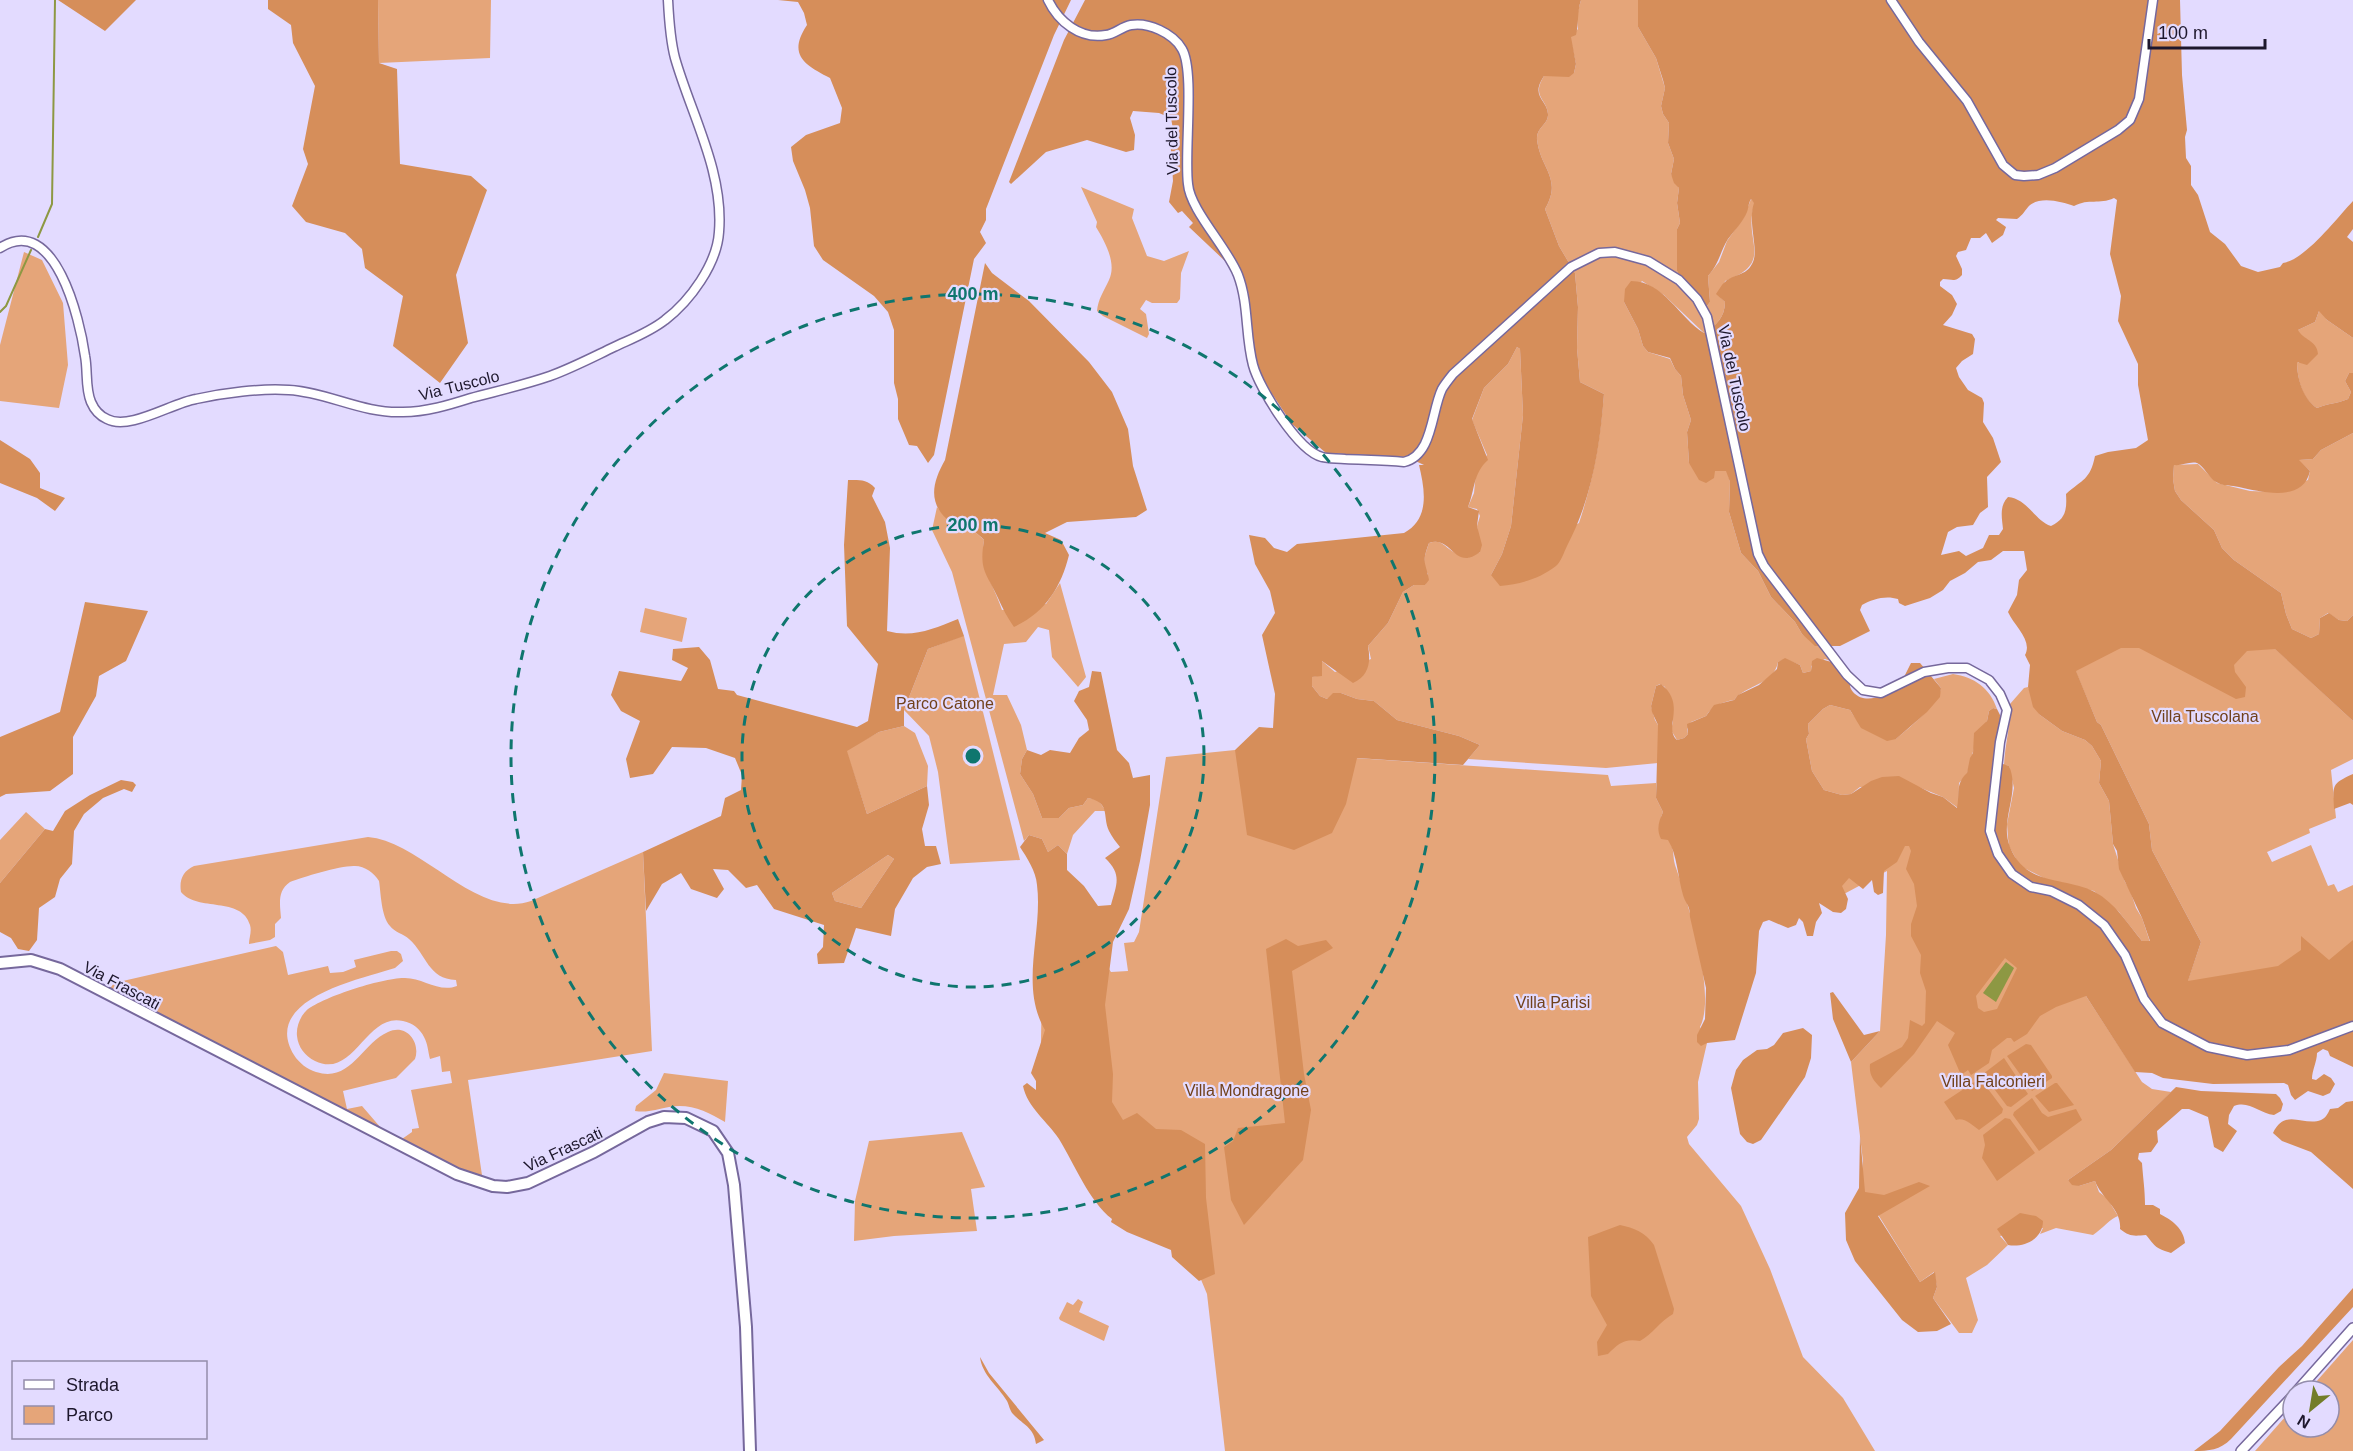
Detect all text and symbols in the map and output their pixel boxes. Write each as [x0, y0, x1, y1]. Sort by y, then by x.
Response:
scale bar [2149, 12, 2264, 50]
text: 100 m [2158, 23, 2208, 43]
street label: Via del Tuscolo [1162, 67, 1181, 175]
text: 400 m [947, 284, 999, 304]
street label: Via del Tuscolo [1715, 323, 1754, 433]
street label: Via Tuscolo [417, 367, 501, 404]
text: 200 m [947, 515, 999, 535]
park label: Parco Catone [896, 695, 994, 712]
park label: Villa Tuscolana [2151, 708, 2259, 725]
centre of rings [963, 746, 983, 766]
street label: Via Frascati [81, 958, 163, 1013]
park label: Villa Parisi [1516, 994, 1590, 1011]
park label: Villa Falconieri [1941, 1073, 2045, 1090]
park label: Villa Mondragone [1185, 1082, 1309, 1099]
street label: Via Frascati [521, 1124, 605, 1175]
legend [12, 1361, 207, 1439]
text: Strada [66, 1375, 120, 1395]
north arrow [2281, 1379, 2341, 1439]
text: Parco [66, 1405, 113, 1425]
text: N [2294, 1411, 2313, 1432]

